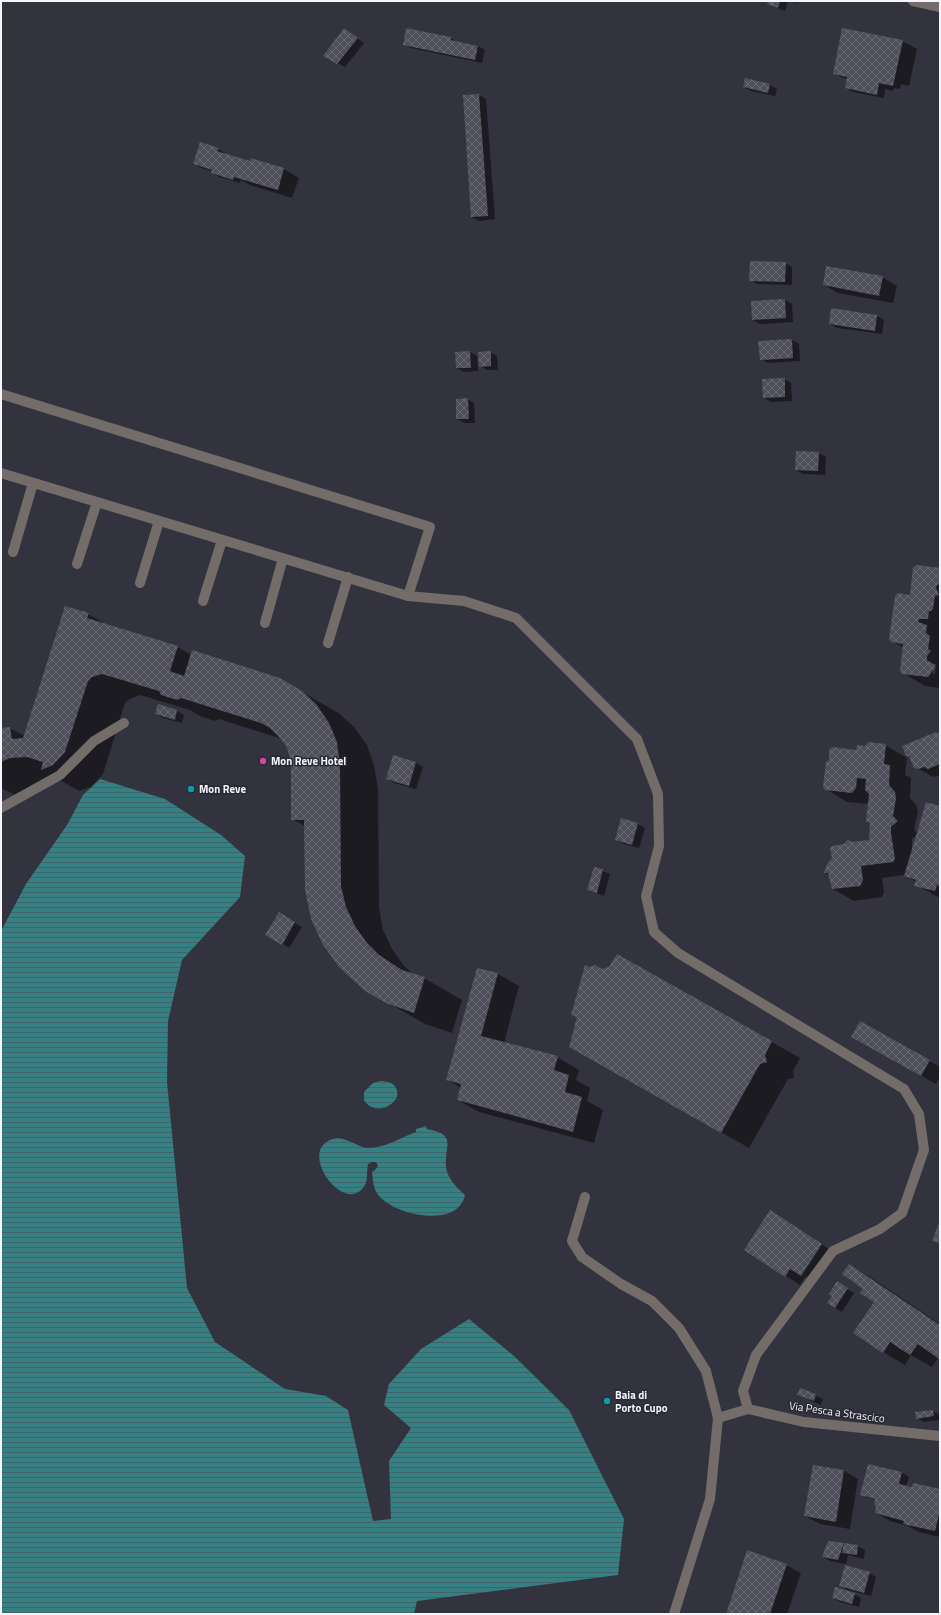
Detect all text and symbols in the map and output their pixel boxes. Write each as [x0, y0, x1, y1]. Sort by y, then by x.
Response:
place label: Mon Reve Hotel [271, 753, 346, 769]
marker: Mon Reve Hotel [258, 756, 268, 766]
place label: Mon Reve [199, 781, 246, 797]
marker: Mon Reve [186, 784, 196, 794]
place label: Baia di Porto Cupo [615, 1387, 668, 1416]
marker: Baia di Porto Cupo [602, 1396, 612, 1406]
street label: Via Pesca a Strascico [788, 1397, 886, 1427]

